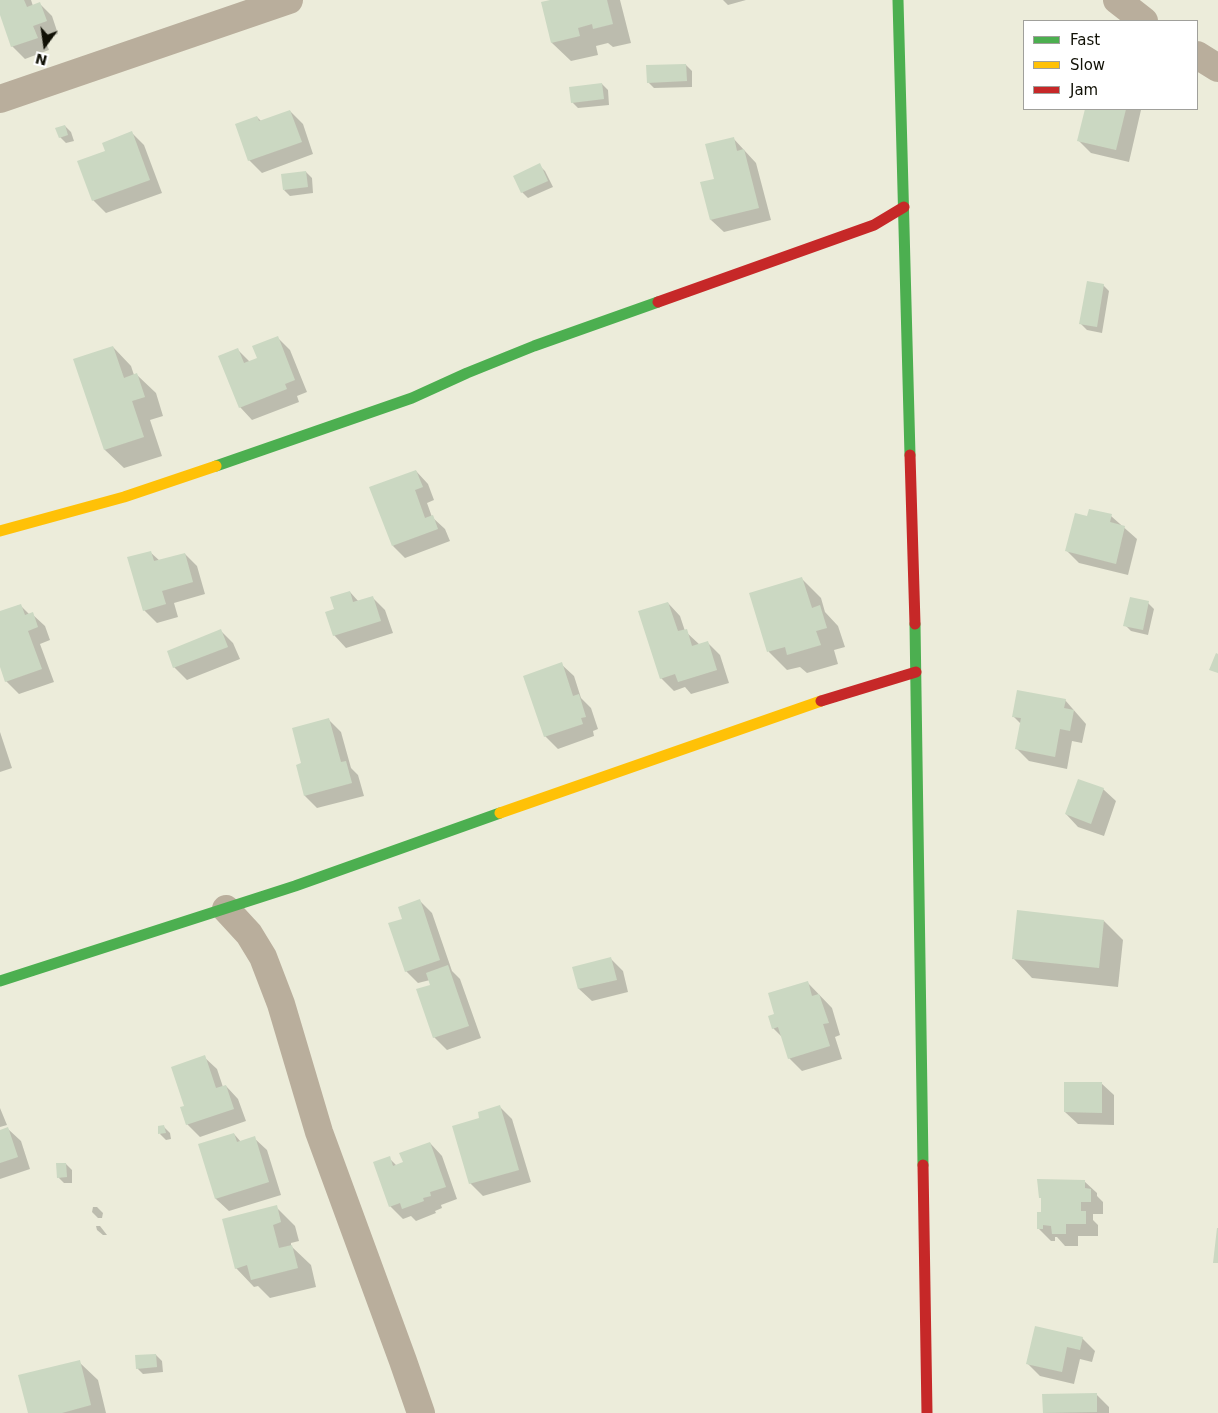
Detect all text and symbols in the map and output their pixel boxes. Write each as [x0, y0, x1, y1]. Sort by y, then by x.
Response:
north arrow [20, 20, 70, 70]
legend [1023, 20, 1198, 110]
text: Fast [1070, 31, 1100, 49]
text: N [34, 50, 49, 69]
text: Slow [1070, 56, 1105, 74]
text: Jam [1070, 81, 1098, 99]

